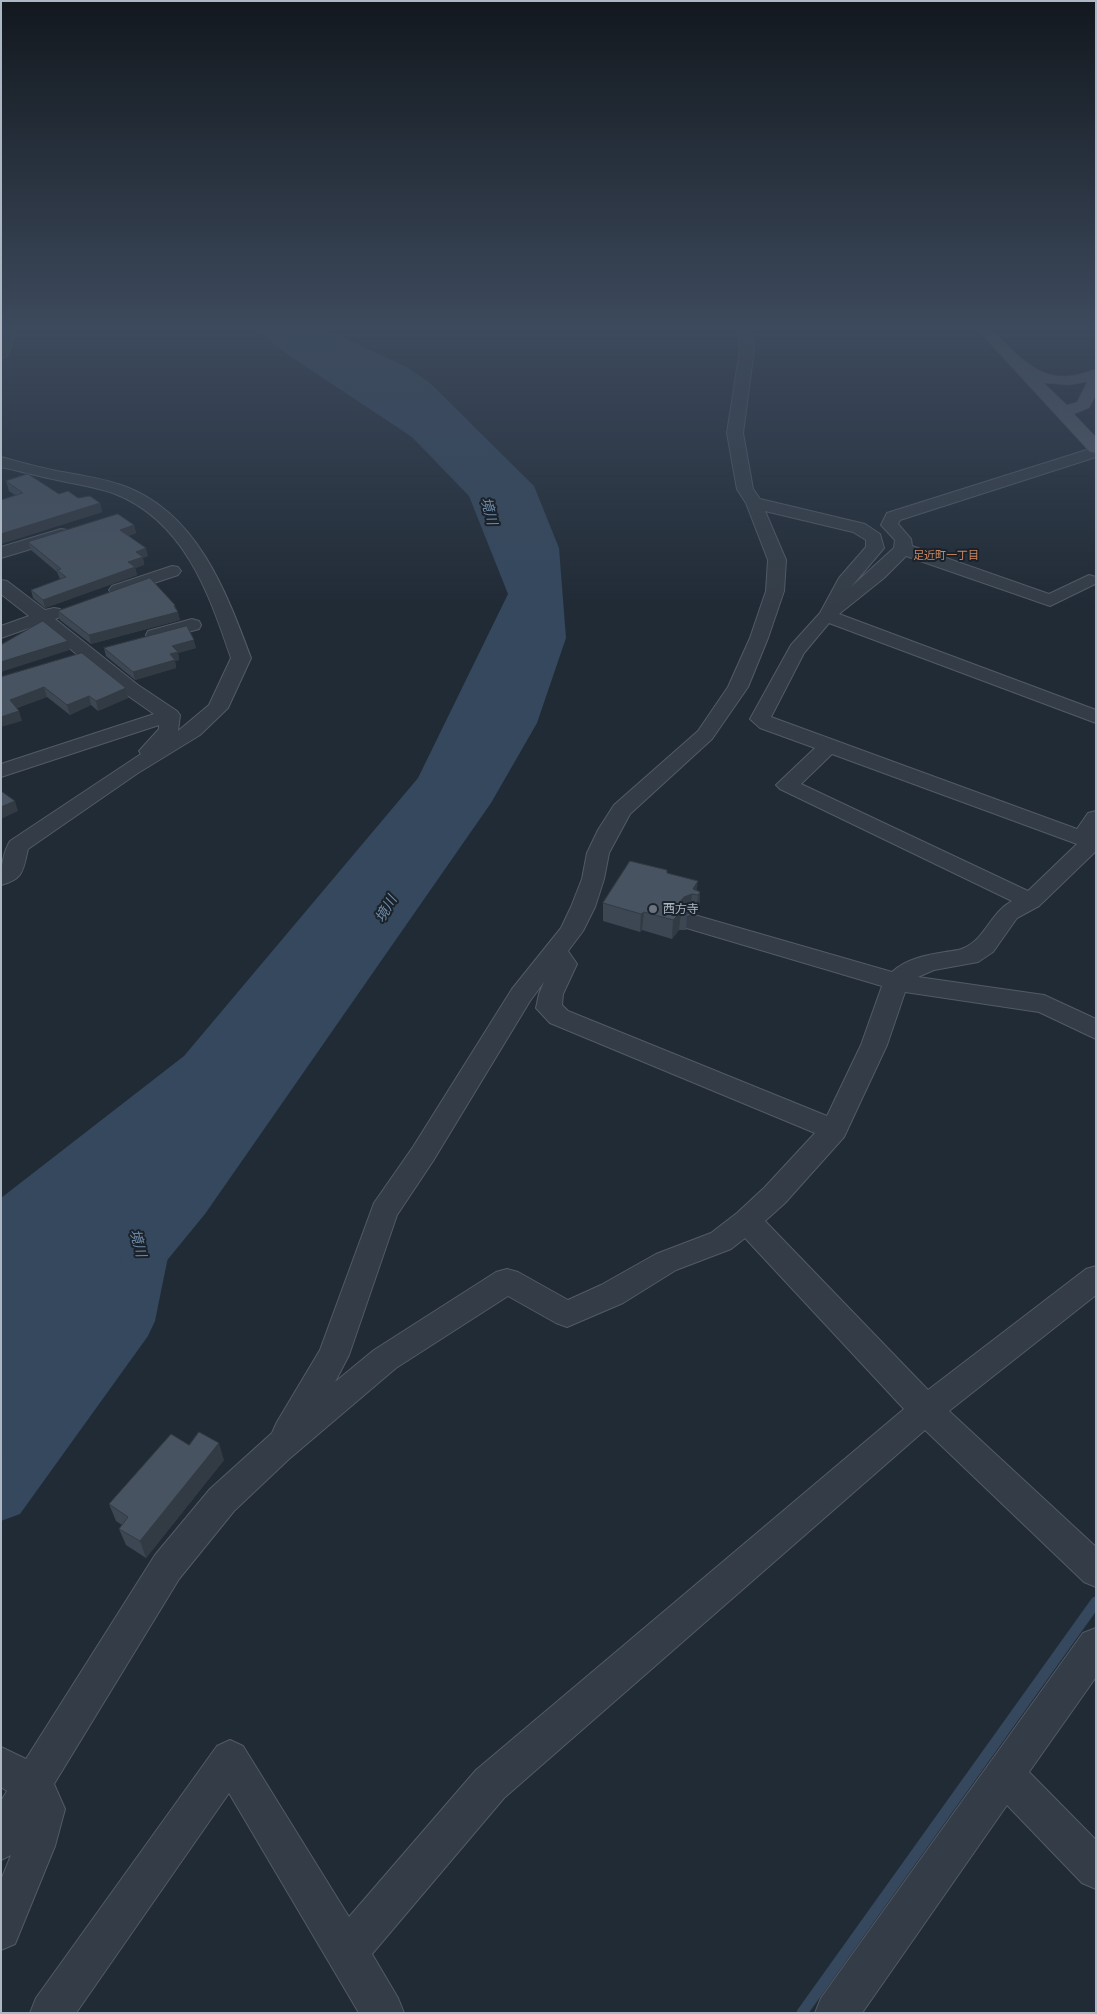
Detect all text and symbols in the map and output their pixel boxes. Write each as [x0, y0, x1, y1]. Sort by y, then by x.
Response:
water label: 境川 [477, 495, 501, 527]
district label: 足近町一丁目 [913, 548, 979, 562]
water label: 境川 [372, 893, 400, 925]
place label: 西方寺 [663, 902, 699, 916]
marker: 西方寺 [647, 903, 659, 915]
water label: 境川 [126, 1227, 150, 1259]

